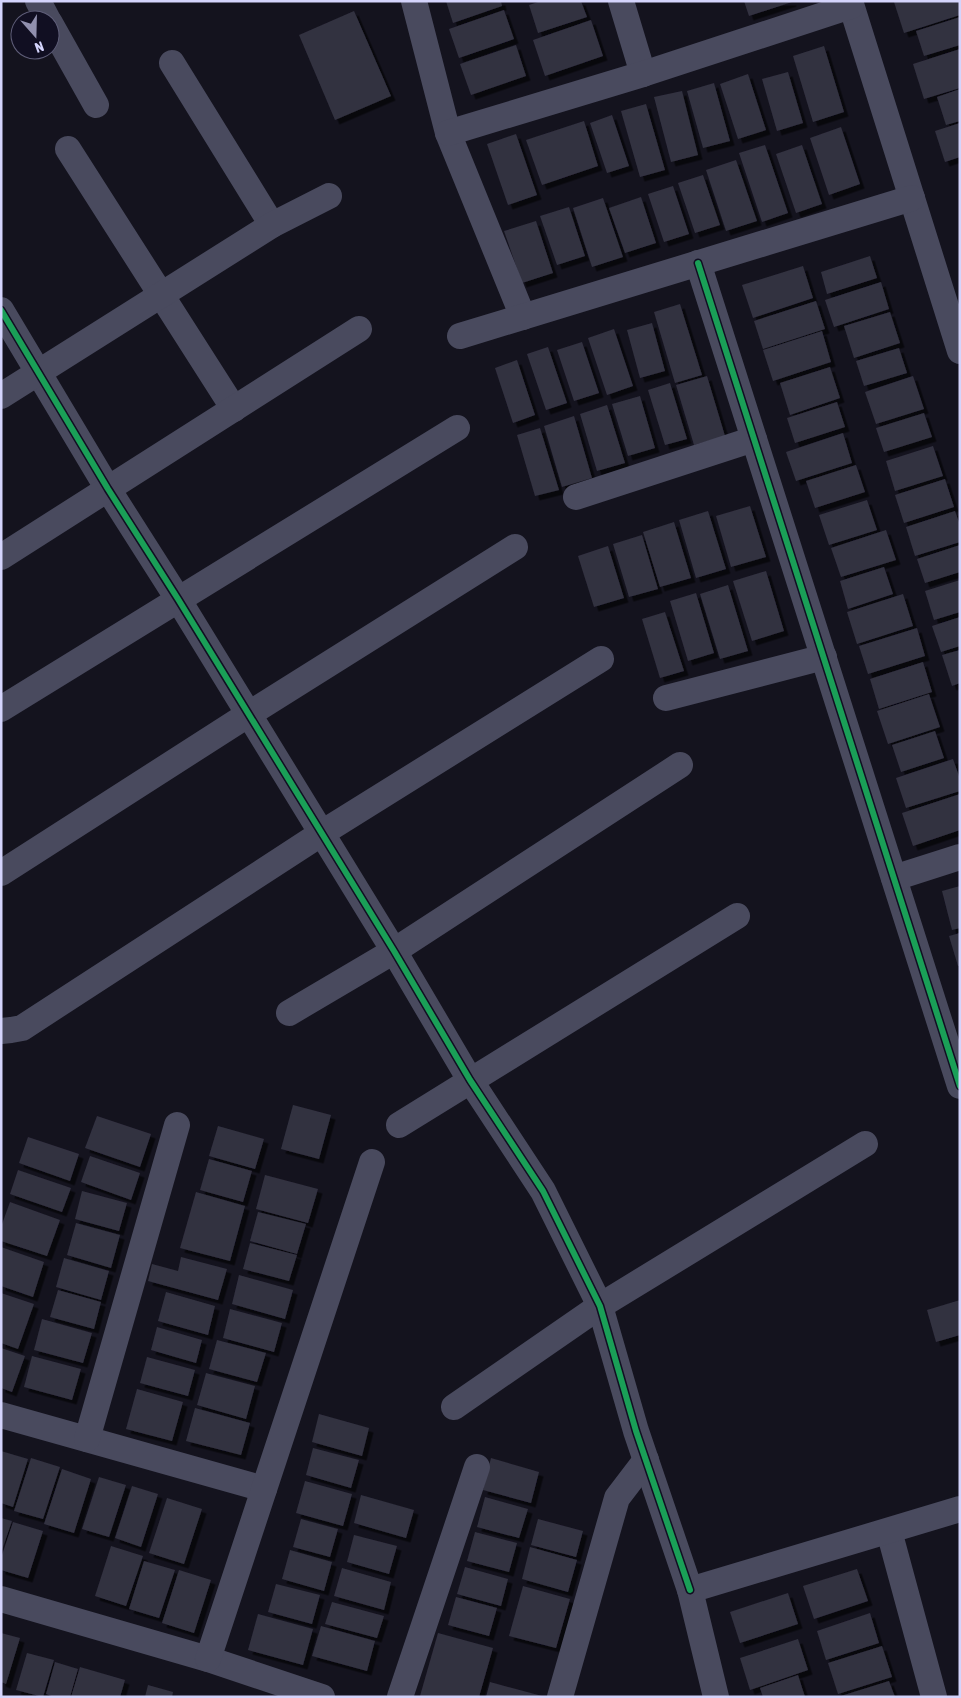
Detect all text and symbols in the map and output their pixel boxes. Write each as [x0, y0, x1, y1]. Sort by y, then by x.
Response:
north arrow [10, 10, 60, 60]
text: N [33, 38, 46, 56]

